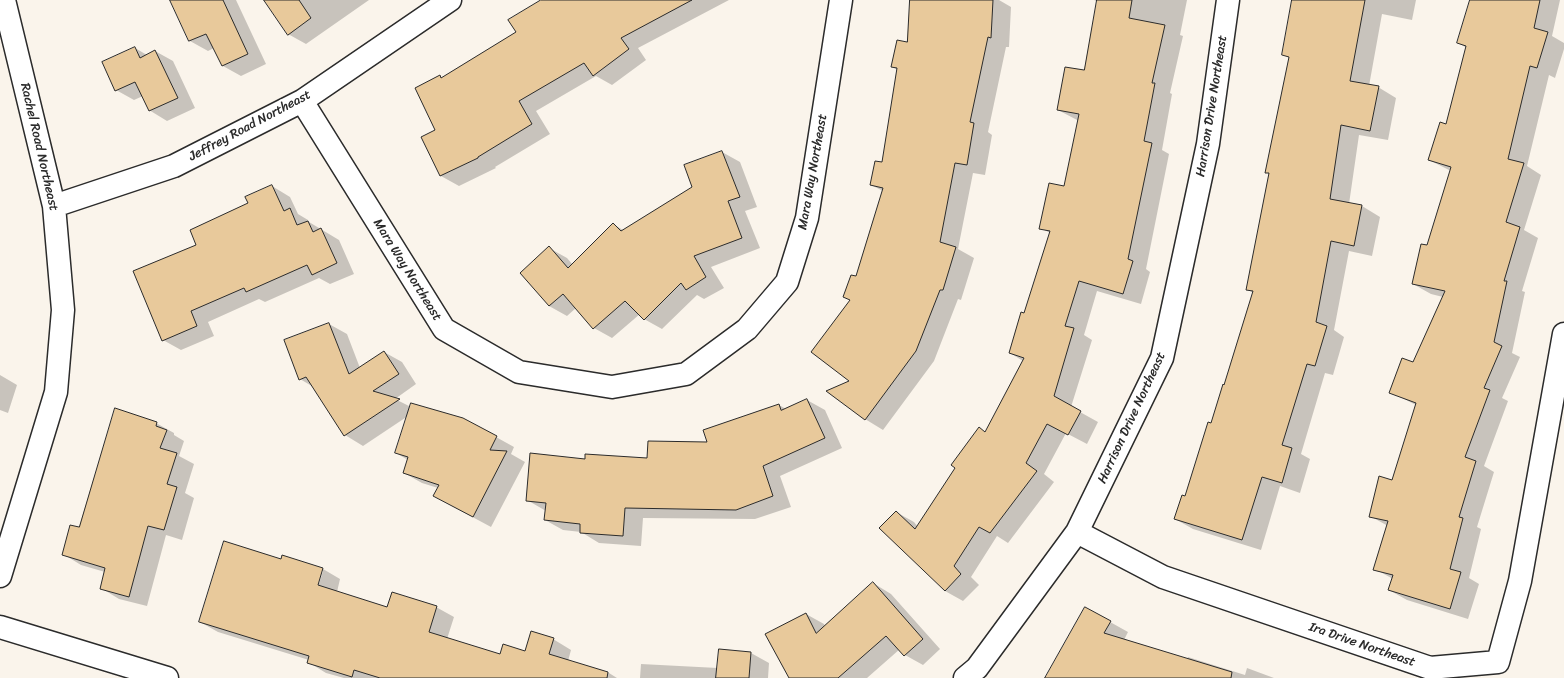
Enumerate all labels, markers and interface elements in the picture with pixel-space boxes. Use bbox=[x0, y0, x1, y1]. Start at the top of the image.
street label: Harrison Drive Northeast bbox=[1193, 34, 1231, 178]
street label: Rachel Road Northeast bbox=[17, 81, 61, 213]
street label: Jeffrey Road Northeast bbox=[186, 87, 314, 165]
street label: Mara Way Northeast bbox=[795, 113, 831, 231]
street label: Mara Way Northeast bbox=[369, 216, 445, 324]
street label: Harrison Drive Northeast bbox=[1095, 350, 1169, 486]
street label: Ira Drive Northeast bbox=[1307, 619, 1417, 671]

